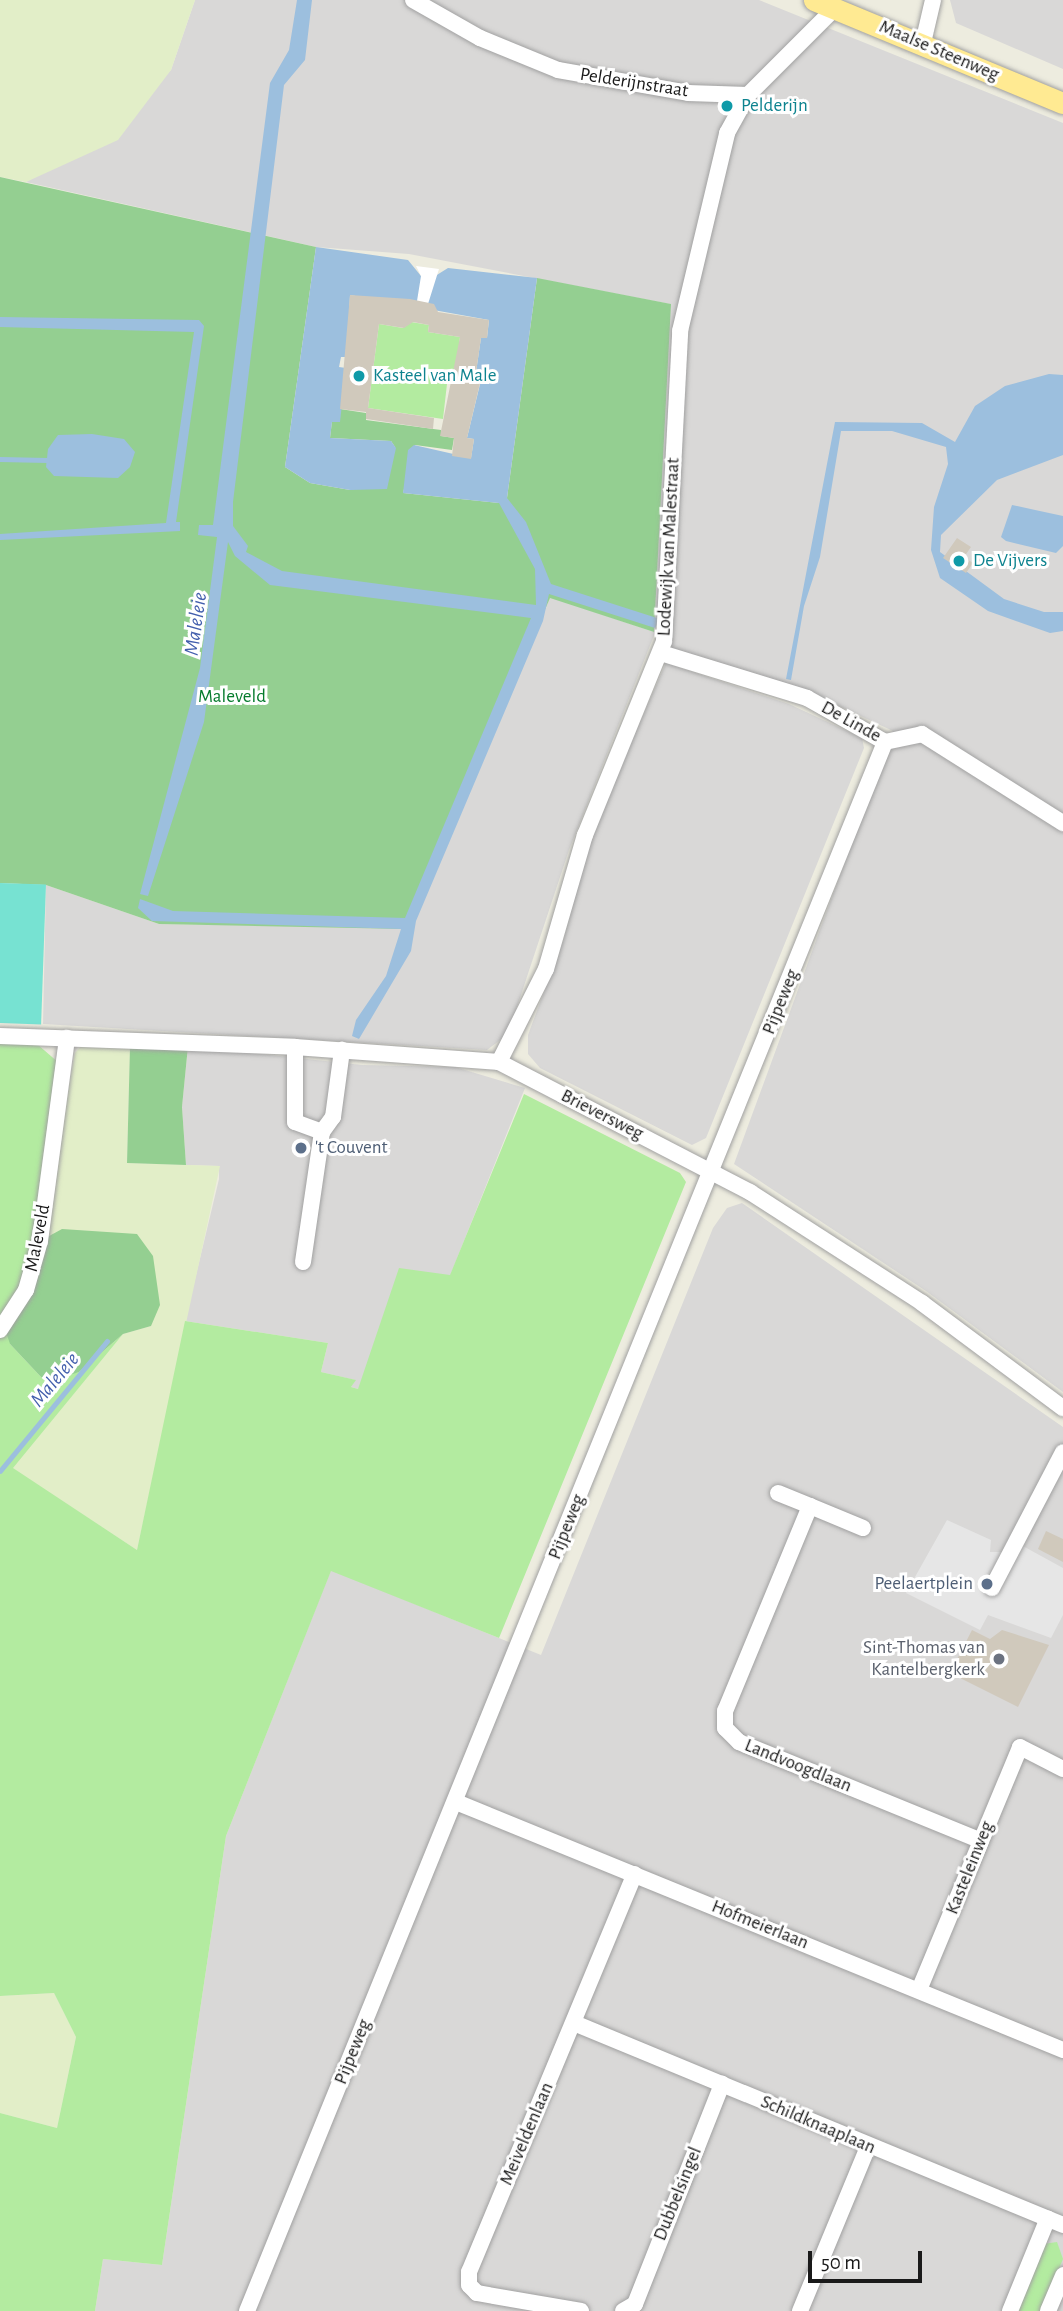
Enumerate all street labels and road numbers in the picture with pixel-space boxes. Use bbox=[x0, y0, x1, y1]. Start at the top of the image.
street label: Maalse Steenweg bbox=[876, 15, 1002, 87]
street label: Pelderijnstraat bbox=[578, 63, 690, 103]
street label: Lodewijk van Malestraat bbox=[653, 457, 685, 637]
street label: De Linde bbox=[817, 696, 885, 748]
street label: Pijpeweg bbox=[758, 966, 804, 1038]
street label: Brieversweg bbox=[557, 1085, 647, 1145]
street label: Maleveld bbox=[20, 1202, 56, 1274]
street label: Pijpeweg bbox=[544, 1491, 590, 1563]
street label: Landvoogdlaan bbox=[741, 1734, 855, 1798]
street label: Kasteleinweg bbox=[941, 1818, 999, 1918]
street label: Hofmeierlaan bbox=[708, 1895, 812, 1955]
street label: Pijpeweg bbox=[330, 2016, 376, 2088]
street label: Meiveldenlaan bbox=[495, 2079, 559, 2189]
street label: Schildknaaplaan bbox=[757, 2091, 879, 2159]
street label: Dubbelsingel bbox=[649, 2144, 707, 2244]

